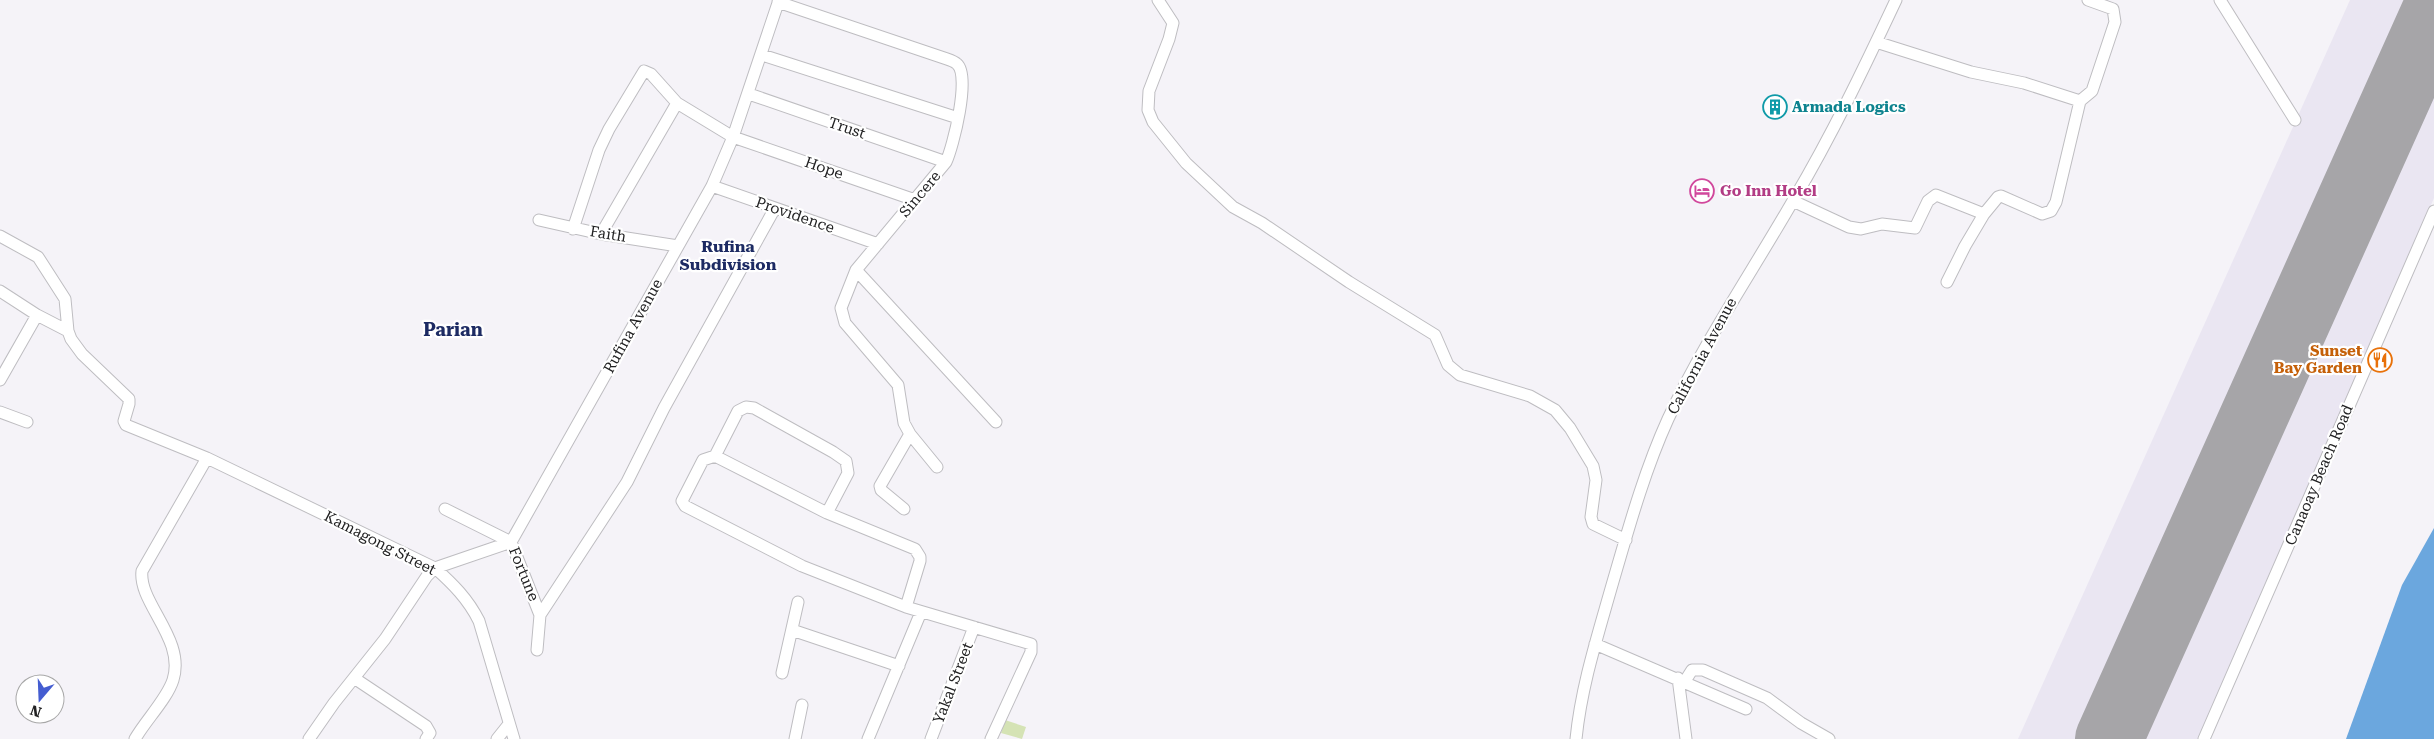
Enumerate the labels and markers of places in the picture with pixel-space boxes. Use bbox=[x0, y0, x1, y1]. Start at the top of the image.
building icon: Armada Logics bbox=[1762, 94, 1788, 120]
place label: Armada Logics bbox=[1792, 98, 1906, 116]
hotel icon: Go Inn Hotel bbox=[1689, 178, 1715, 204]
place label: Go Inn Hotel bbox=[1720, 182, 1817, 200]
place label: Sunset Bay Garden bbox=[2274, 342, 2362, 377]
restaurant icon: Sunset Bay Garden bbox=[2367, 347, 2393, 373]

